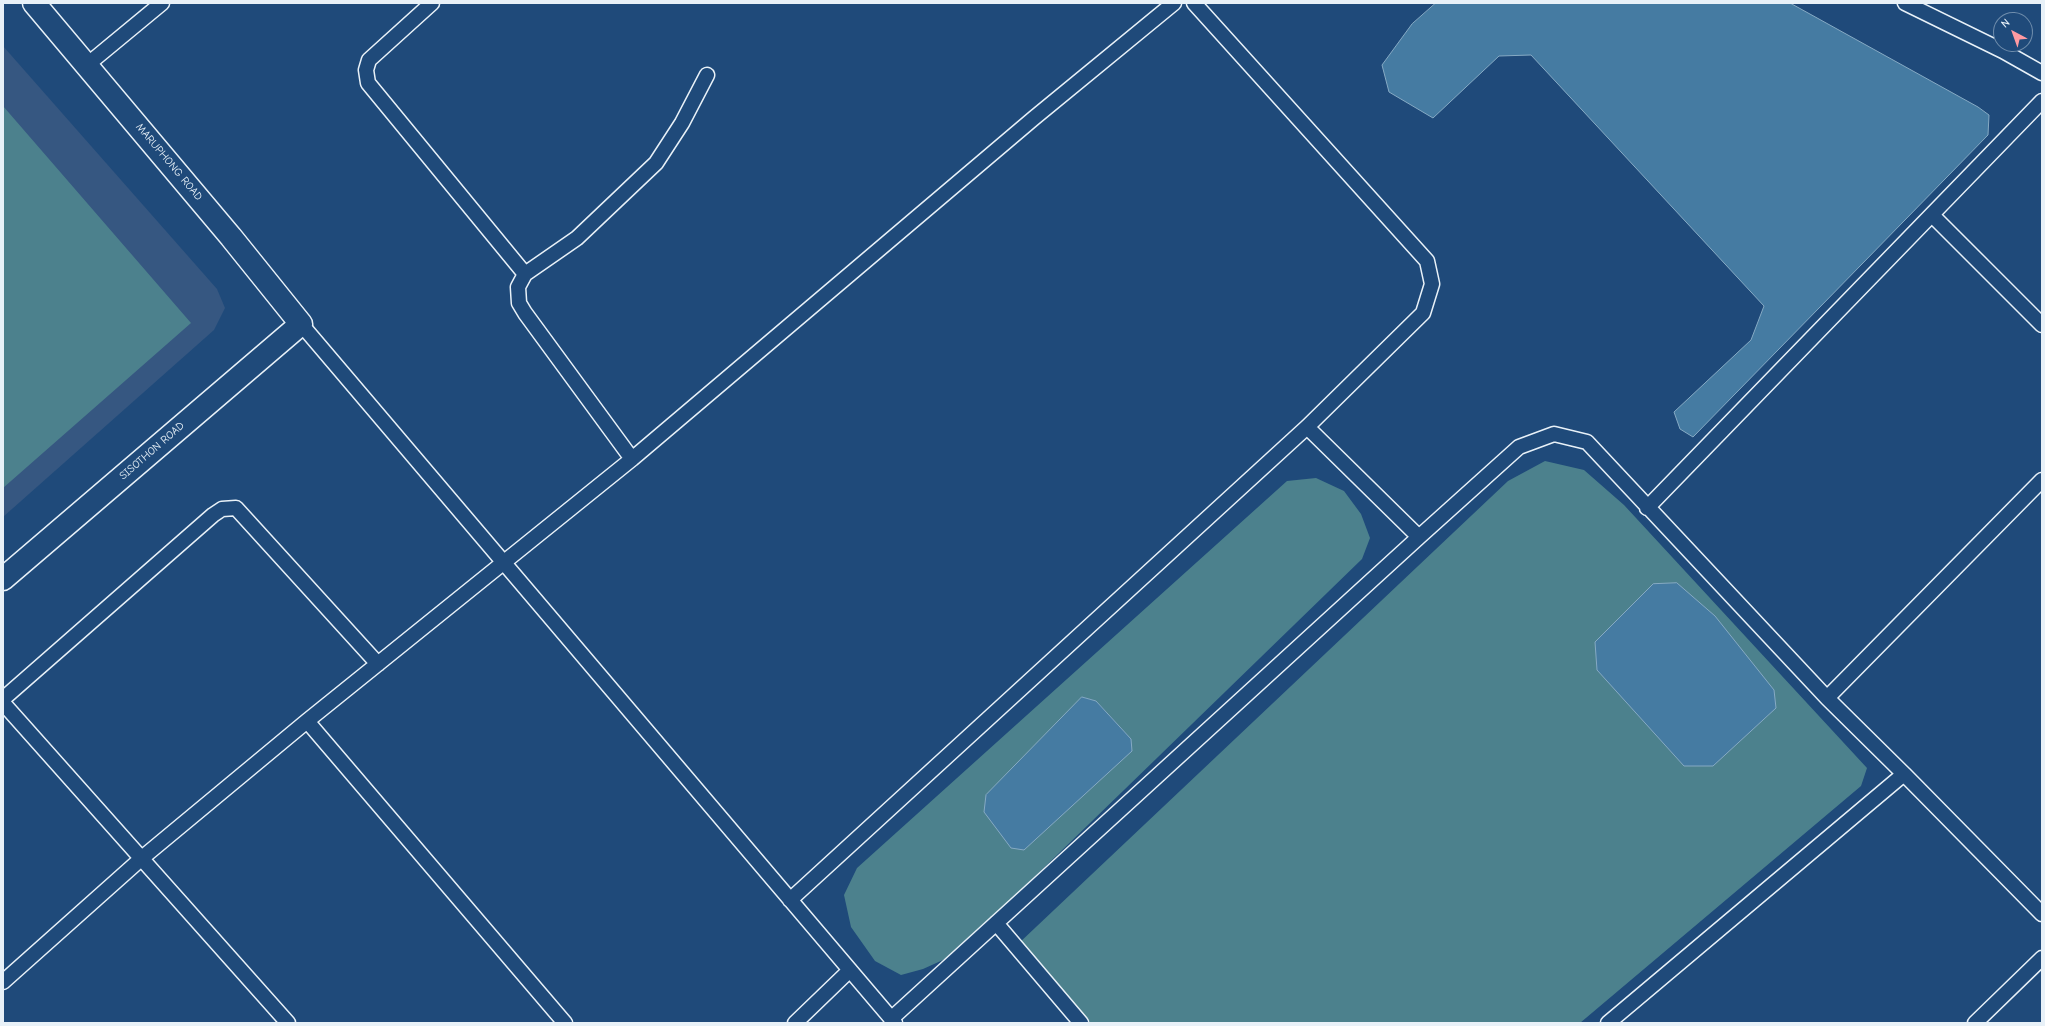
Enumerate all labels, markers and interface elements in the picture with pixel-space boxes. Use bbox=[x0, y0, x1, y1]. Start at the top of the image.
north arrow bbox=[1993, 12, 2033, 52]
text: N bbox=[1998, 16, 2012, 31]
street label: MARUPHONG ROAD bbox=[133, 121, 205, 203]
street label: SISOTHON ROAD bbox=[117, 419, 187, 483]

